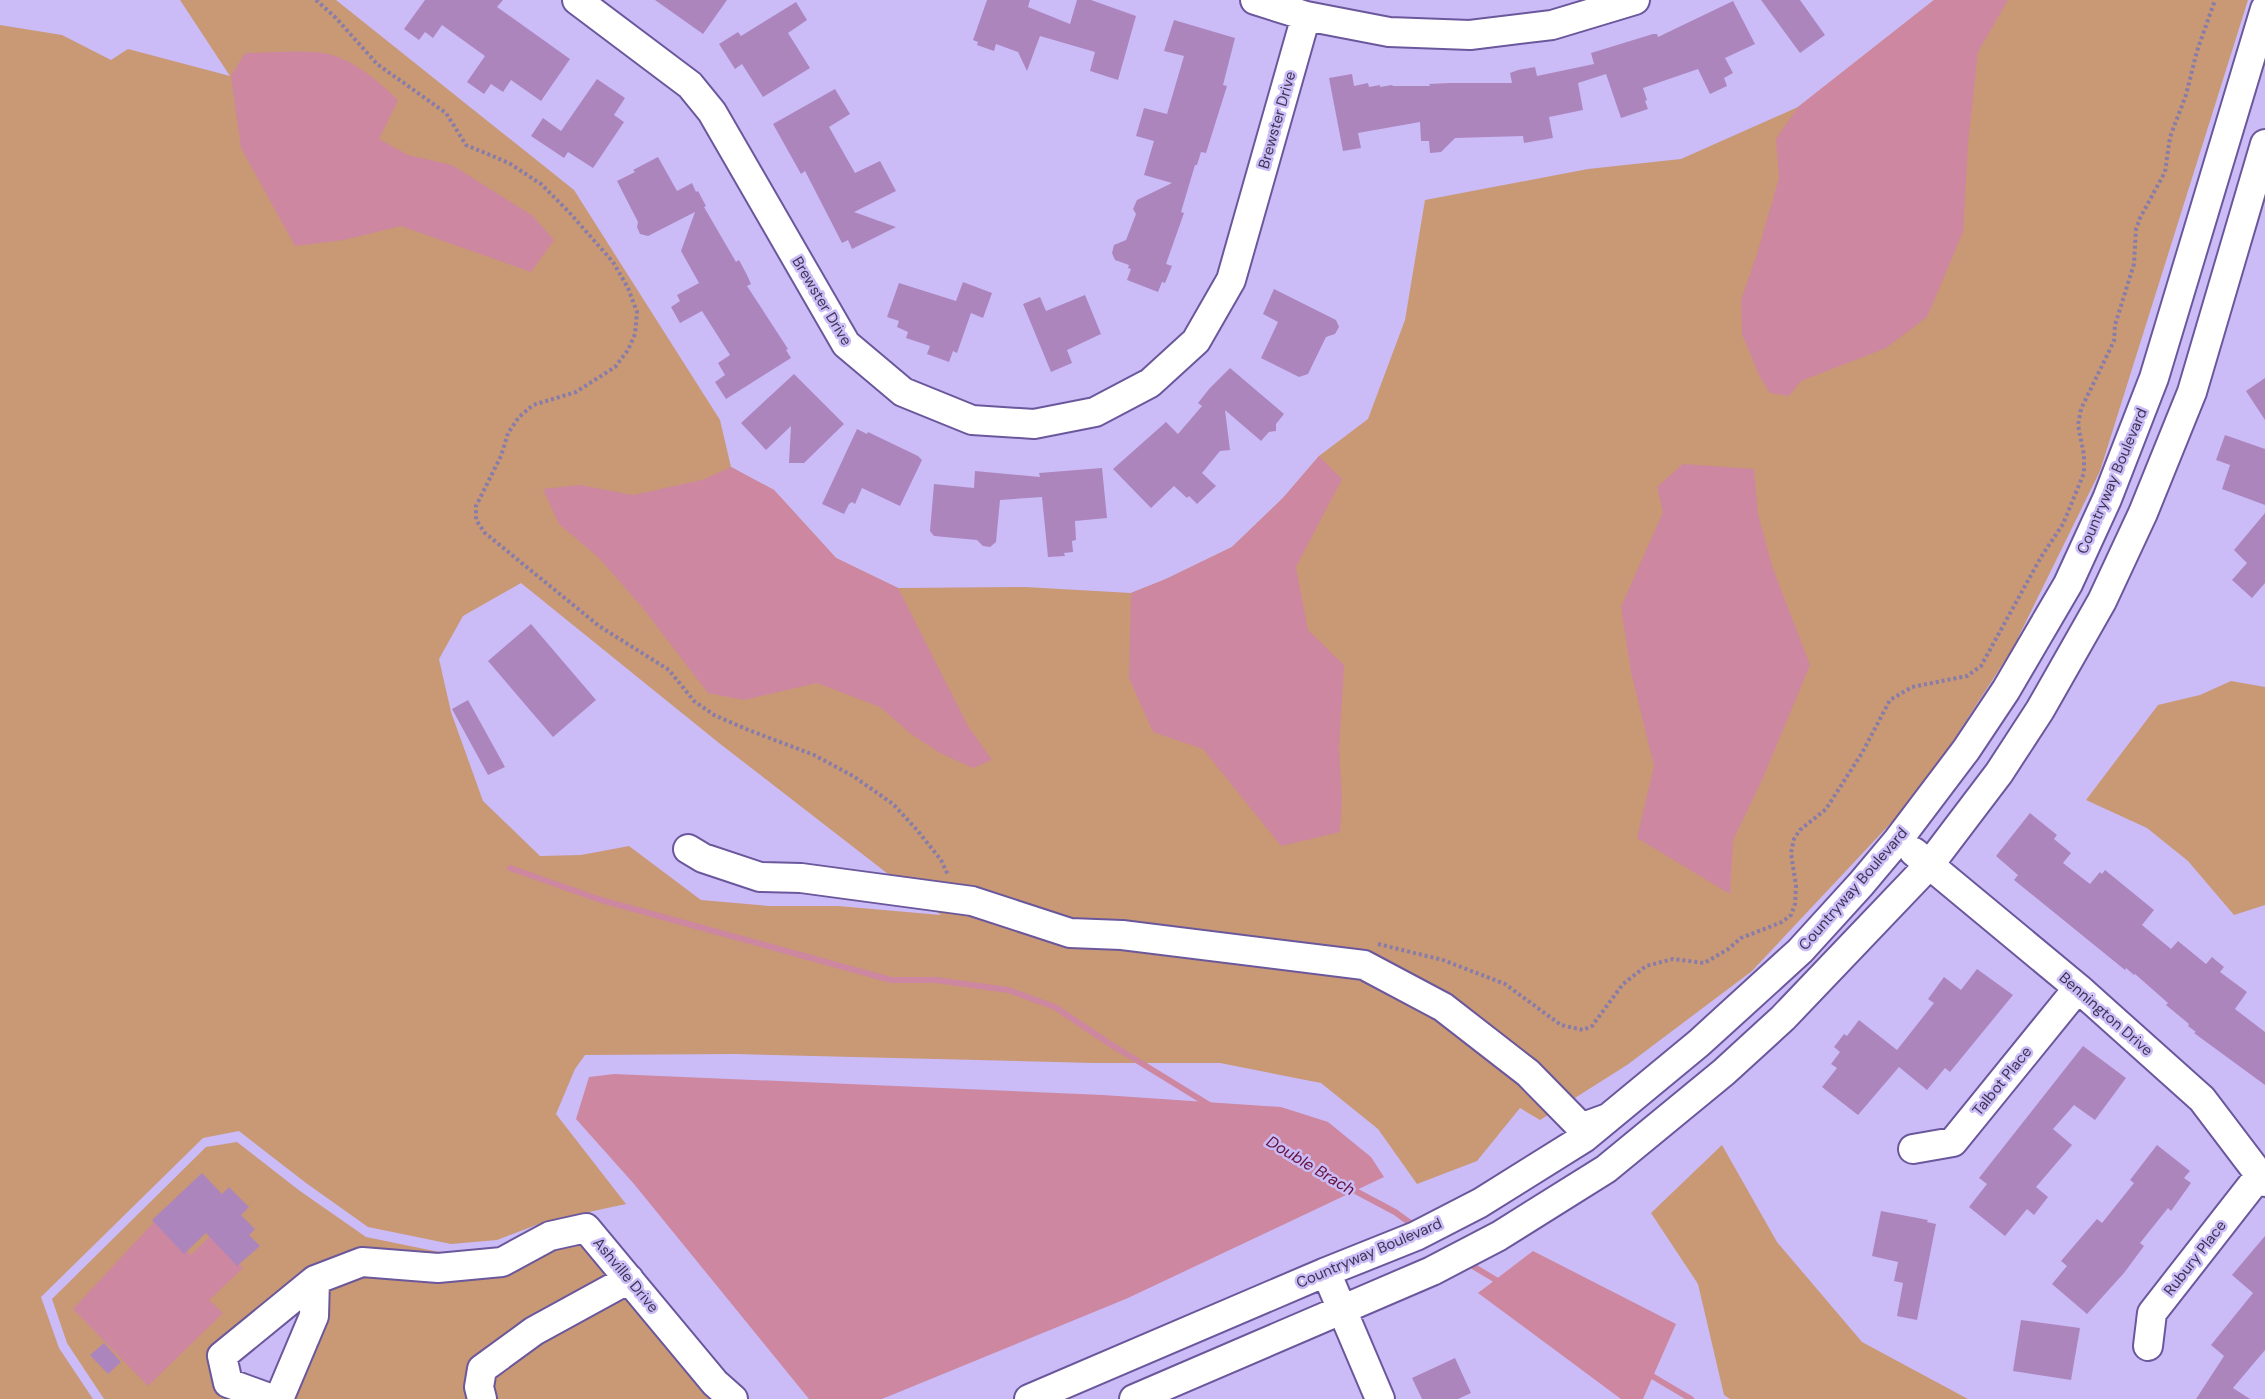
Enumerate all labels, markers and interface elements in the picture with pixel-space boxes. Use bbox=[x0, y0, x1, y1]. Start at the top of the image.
street label: Brewster Drive bbox=[1254, 69, 1300, 171]
street label: Brewster Drive bbox=[788, 253, 856, 349]
street label: Countryway Boulevard bbox=[2072, 405, 2152, 557]
street label: Countryway Boulevard bbox=[1794, 823, 1912, 955]
street label: Bennington Drive bbox=[2055, 968, 2157, 1060]
street label: Talbot Place bbox=[1968, 1042, 2036, 1120]
water label: Double Brach bbox=[1263, 1131, 1359, 1200]
street label: Countryway Boulevard bbox=[1293, 1213, 1445, 1293]
street label: Rubury Place bbox=[2159, 1216, 2231, 1300]
street label: Ashville Drive bbox=[589, 1233, 663, 1317]

